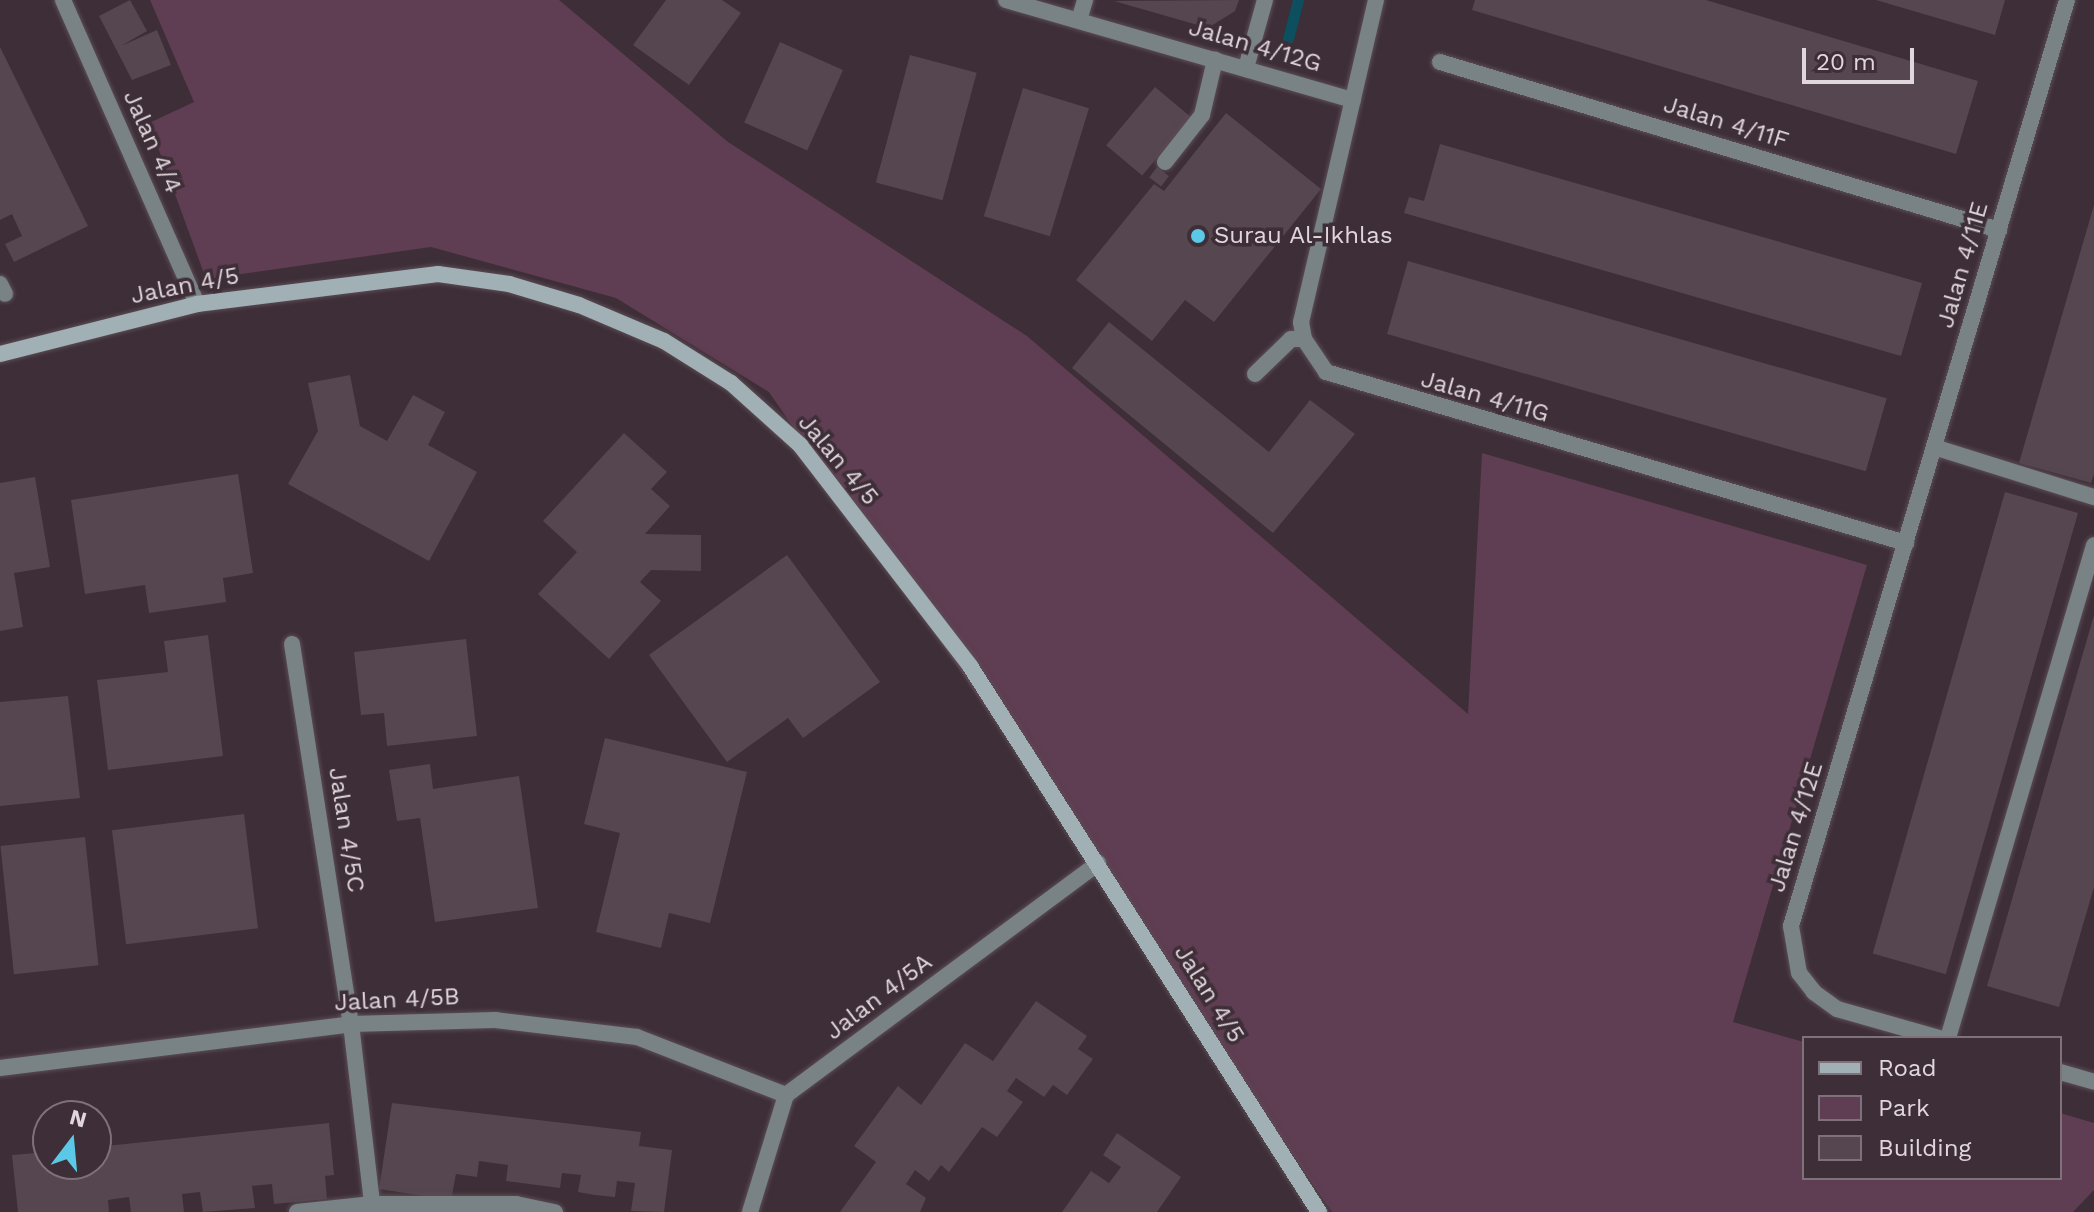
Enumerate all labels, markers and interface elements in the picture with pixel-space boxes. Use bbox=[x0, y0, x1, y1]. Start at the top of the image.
street label: Jalan 4/12G bbox=[1185, 13, 1325, 79]
scale bar bbox=[1806, 32, 1918, 82]
text: 20 m bbox=[1816, 48, 1876, 76]
street label: Jalan 4/4 bbox=[117, 86, 187, 198]
street label: Jalan 4/11F bbox=[1660, 90, 1792, 156]
street label: Jalan 4/11E bbox=[1931, 199, 1995, 331]
place label: Surau Al-Ikhlas bbox=[1214, 222, 1394, 250]
marker: Surau Al-Ikhlas bbox=[1189, 227, 1207, 245]
street label: Jalan 4/5 bbox=[128, 261, 242, 311]
street label: Jalan 4/11G bbox=[1418, 365, 1552, 429]
street label: Jalan 4/5 bbox=[792, 409, 884, 511]
street label: Jalan 4/12E bbox=[1763, 758, 1829, 896]
street label: Jalan 4/5C bbox=[322, 765, 370, 895]
street label: Jalan 4/5 bbox=[1168, 940, 1250, 1048]
street label: Jalan 4/5A bbox=[820, 948, 938, 1046]
street label: Jalan 4/5B bbox=[334, 982, 460, 1018]
legend bbox=[1802, 1036, 2062, 1180]
text: Road bbox=[1878, 1054, 1937, 1082]
text: Park bbox=[1878, 1094, 1930, 1122]
north arrow bbox=[32, 1100, 112, 1180]
text: N bbox=[67, 1104, 89, 1133]
text: Building bbox=[1878, 1134, 1971, 1162]

